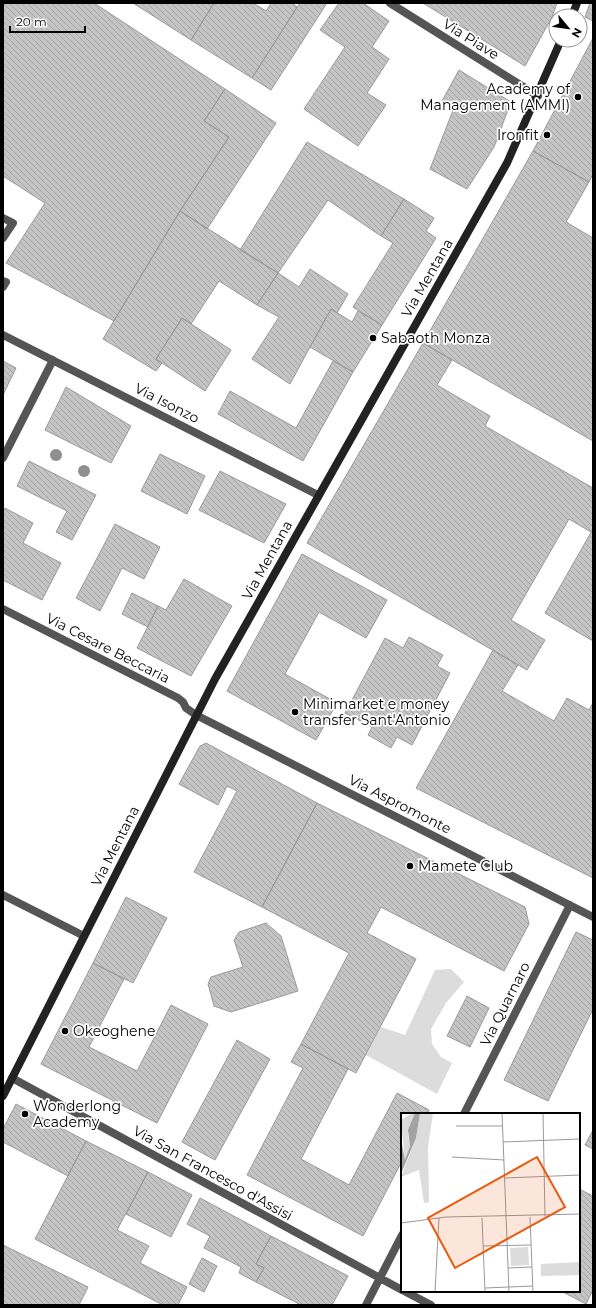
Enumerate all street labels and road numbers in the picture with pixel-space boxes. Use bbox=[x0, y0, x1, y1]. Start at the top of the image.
street label: Via Piave bbox=[440, 15, 502, 63]
street label: Via Mentana bbox=[397, 235, 457, 321]
street label: Via Isonzo bbox=[132, 379, 203, 427]
street label: Via Mentana bbox=[238, 517, 296, 603]
street label: Via Cesare Beccaria bbox=[43, 609, 173, 687]
street label: Via Aspromonte bbox=[346, 770, 454, 838]
street label: Via Mentana bbox=[87, 803, 143, 889]
street label: Via Quarnaro bbox=[476, 959, 534, 1049]
street label: Via San Francesco d'Assisi bbox=[130, 1122, 296, 1224]

